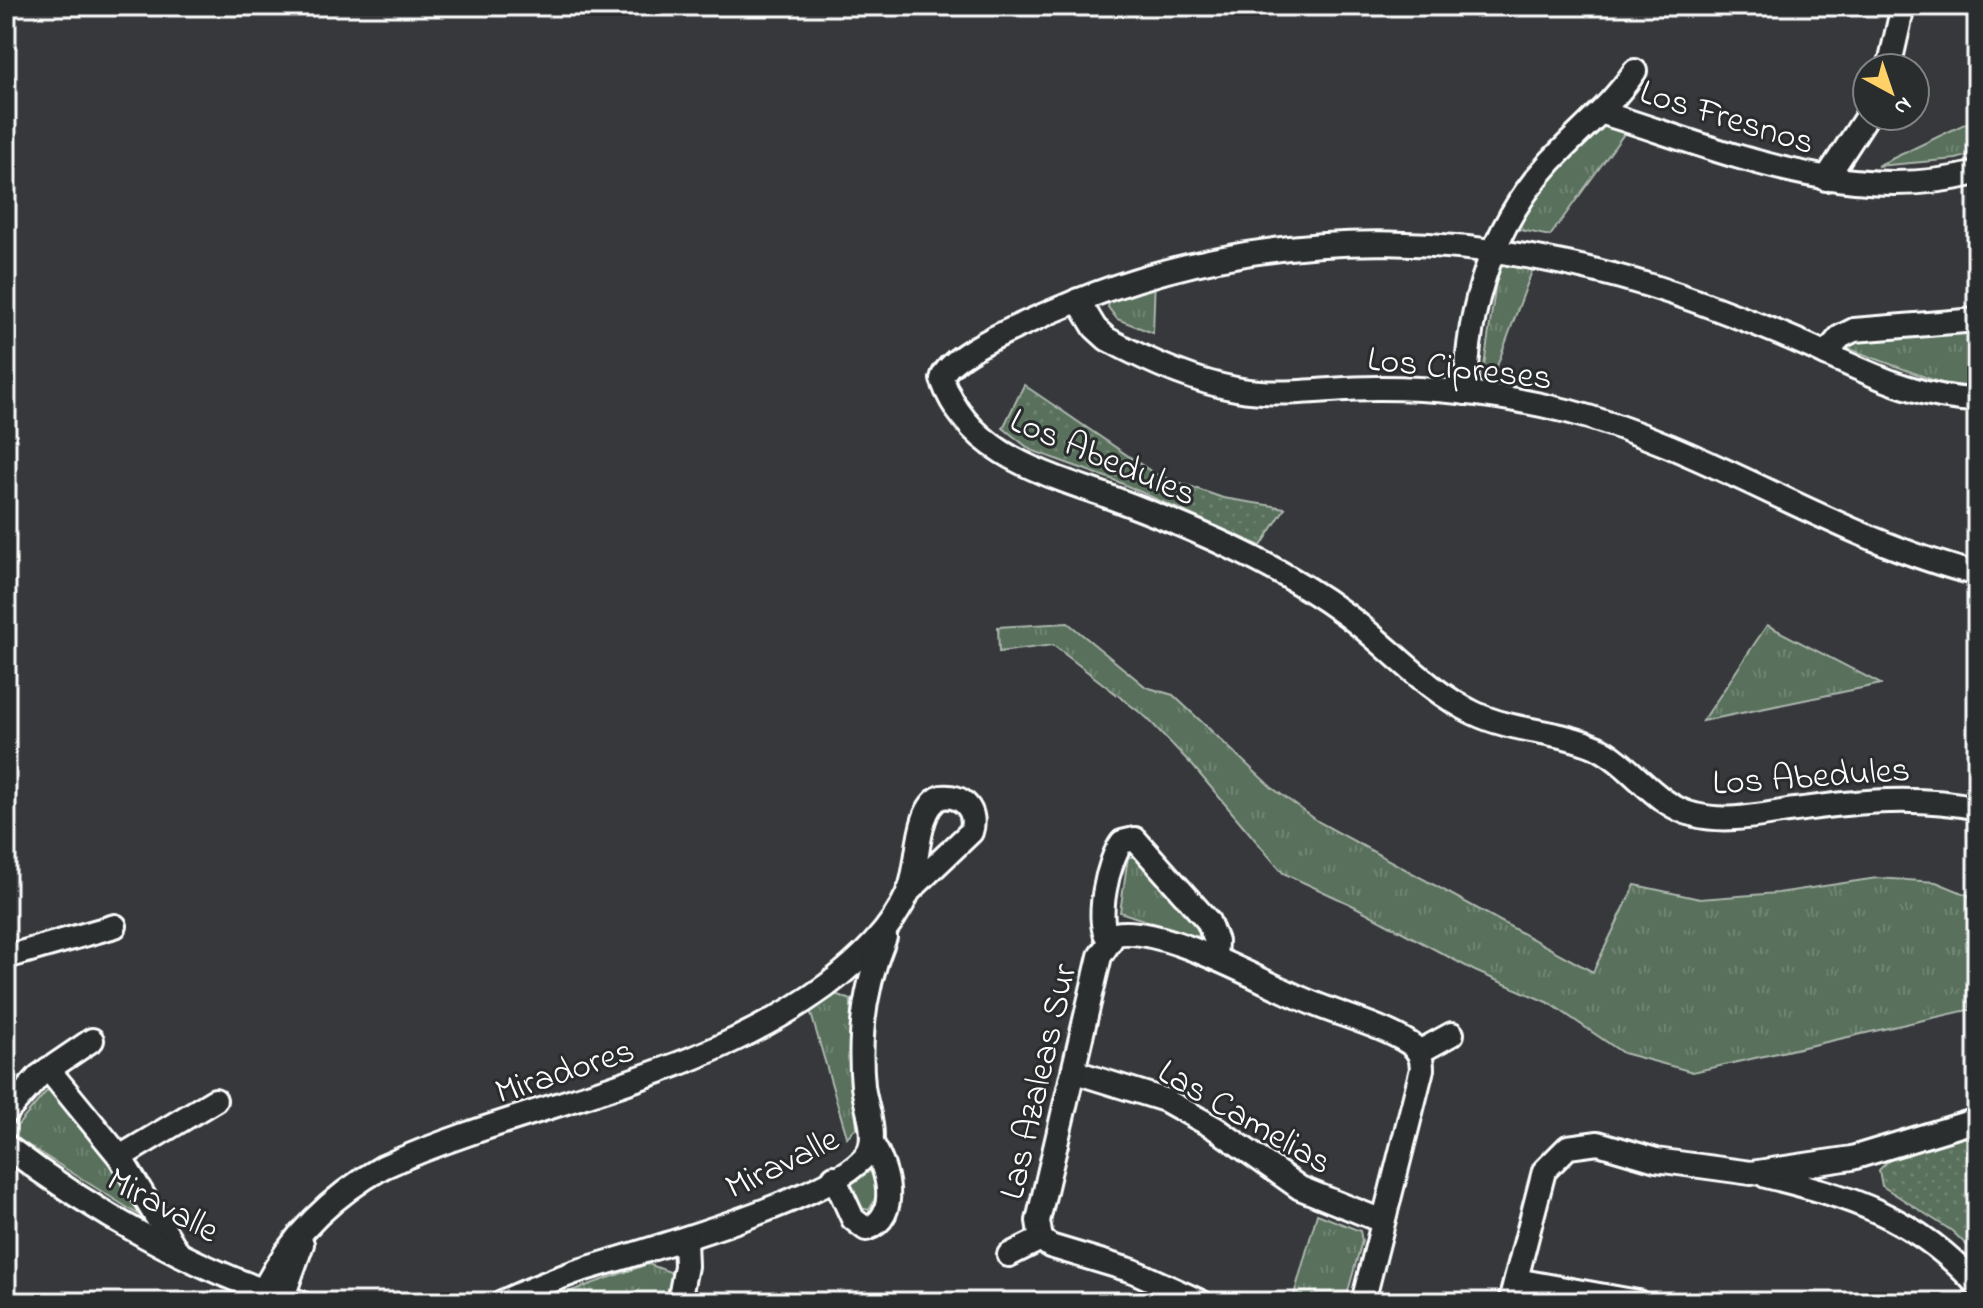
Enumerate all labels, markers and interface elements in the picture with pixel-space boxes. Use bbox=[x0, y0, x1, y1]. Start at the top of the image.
north arrow bbox=[1851, 52, 1931, 132]
street label: Los Fresnos bbox=[1633, 68, 1821, 171]
text: N bbox=[1886, 88, 1918, 122]
street label: Los Cipreses bbox=[1365, 334, 1554, 407]
street label: Los Abedules bbox=[1001, 396, 1204, 522]
street label: Los Abedules bbox=[1711, 745, 1912, 812]
street label: Las Azaleas Sur bbox=[988, 958, 1093, 1205]
street label: Miradores bbox=[489, 1026, 642, 1121]
street label: Las Camelias bbox=[1147, 1048, 1341, 1190]
street label: Miravalle bbox=[717, 1114, 850, 1215]
street label: Miravalle bbox=[96, 1155, 228, 1259]

